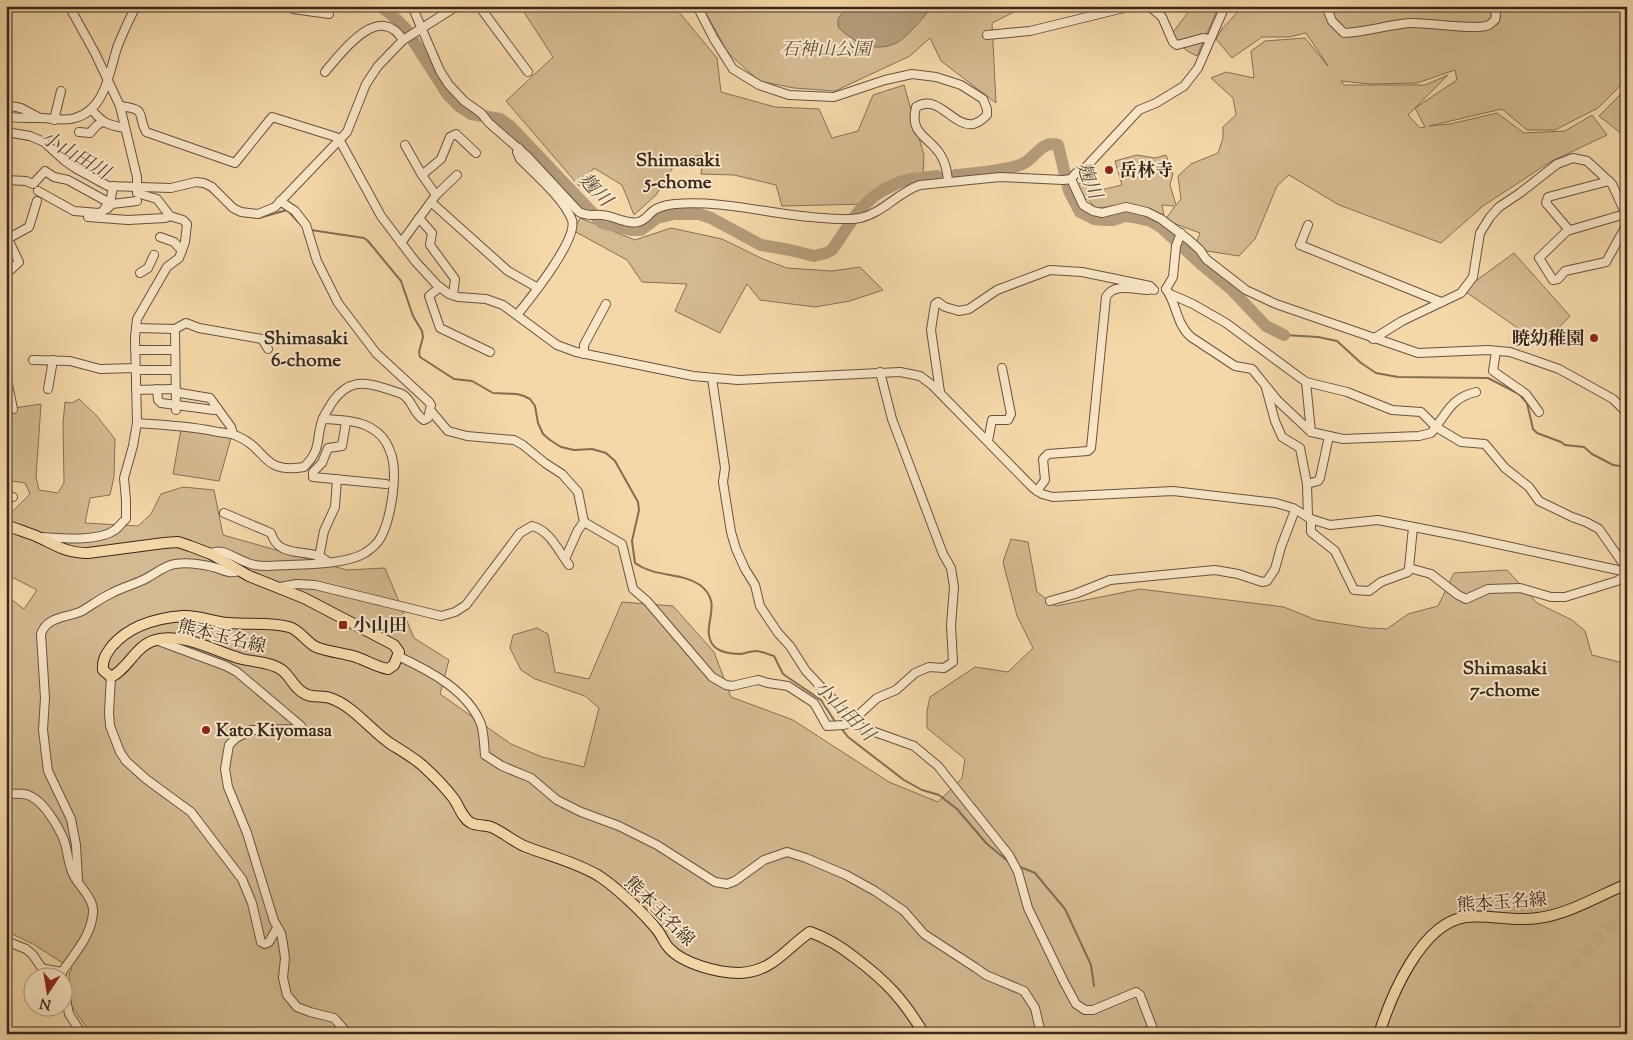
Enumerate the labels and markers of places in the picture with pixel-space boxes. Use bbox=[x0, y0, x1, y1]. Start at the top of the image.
place label: 岳林寺 bbox=[1119, 159, 1173, 185]
marker: 岳林寺 bbox=[1103, 164, 1115, 176]
place label: 暁幼稚園 bbox=[1512, 327, 1584, 353]
marker: 暁幼稚園 bbox=[1588, 332, 1600, 344]
place label: 小山田 bbox=[353, 614, 407, 640]
marker: 小山田 bbox=[337, 619, 349, 631]
place label: Kato Kiyomasa bbox=[216, 719, 333, 745]
marker: Kato Kiyomasa bbox=[200, 724, 212, 736]

